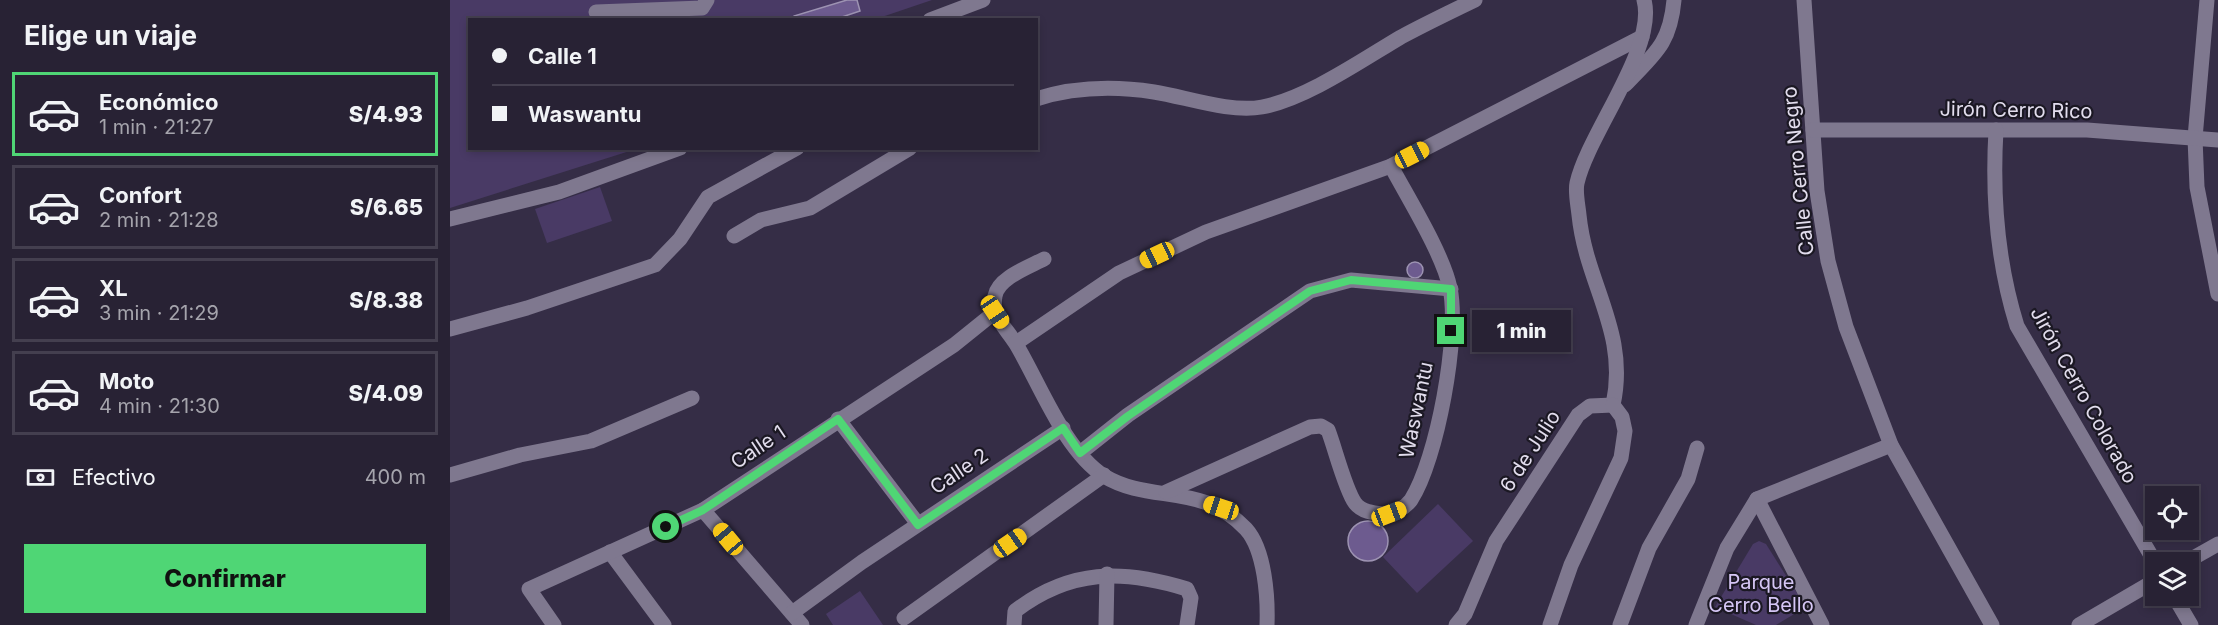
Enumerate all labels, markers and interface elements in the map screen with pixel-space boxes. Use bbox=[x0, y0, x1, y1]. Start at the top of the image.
text: Elige un viaje bbox=[24, 19, 197, 52]
text: Calle 1 bbox=[528, 43, 597, 69]
street label: Calle Cerro Negro bbox=[1777, 85, 1819, 257]
icon: car bbox=[27, 87, 81, 141]
text: Económico bbox=[99, 89, 218, 115]
street label: Jirón Cerro Rico bbox=[1939, 97, 2093, 123]
text: S/4.93 bbox=[349, 101, 423, 127]
text: Waswantu bbox=[528, 101, 642, 127]
text: 1 min · 21:27 bbox=[99, 115, 214, 139]
car bbox=[1392, 139, 1432, 171]
icon: car bbox=[27, 180, 81, 234]
text: Confort bbox=[99, 182, 182, 208]
text: S/6.65 bbox=[350, 194, 423, 220]
text: 2 min · 21:28 bbox=[99, 208, 219, 232]
car bbox=[1137, 239, 1177, 271]
icon: car bbox=[27, 273, 81, 327]
text: XL bbox=[99, 275, 128, 301]
text: S/8.38 bbox=[349, 287, 423, 313]
car bbox=[977, 292, 1013, 332]
text: 3 min · 21:29 bbox=[99, 301, 219, 325]
street label: Jirón Cerro Colorado bbox=[2025, 302, 2143, 488]
callout: 1 min bbox=[1472, 310, 1571, 352]
route end bbox=[1437, 317, 1464, 344]
text: 1 min bbox=[1496, 319, 1547, 343]
street label: Waswantu bbox=[1394, 359, 1438, 461]
icon: car bbox=[27, 366, 81, 420]
text: Moto bbox=[99, 368, 154, 394]
text: S/4.09 bbox=[348, 380, 423, 406]
text: 4 min · 21:30 bbox=[99, 394, 220, 418]
street label: 6 de Julio bbox=[1495, 406, 1565, 496]
street label: Calle 1 bbox=[726, 420, 790, 474]
street label: Calle 2 bbox=[925, 443, 993, 499]
icon: cash bbox=[24, 461, 57, 494]
text: Efectivo bbox=[72, 464, 156, 490]
text: 400 m bbox=[365, 465, 426, 489]
map controls bbox=[2145, 486, 2199, 606]
button: locate bbox=[2145, 486, 2199, 540]
car bbox=[1201, 494, 1241, 522]
car bbox=[1369, 499, 1409, 529]
route start bbox=[652, 513, 679, 540]
car bbox=[710, 519, 746, 559]
car bbox=[990, 525, 1030, 561]
button: Confirmar bbox=[24, 544, 426, 613]
button: layers bbox=[2145, 552, 2199, 606]
park label: Parque Cerro Bello bbox=[1708, 570, 1814, 617]

